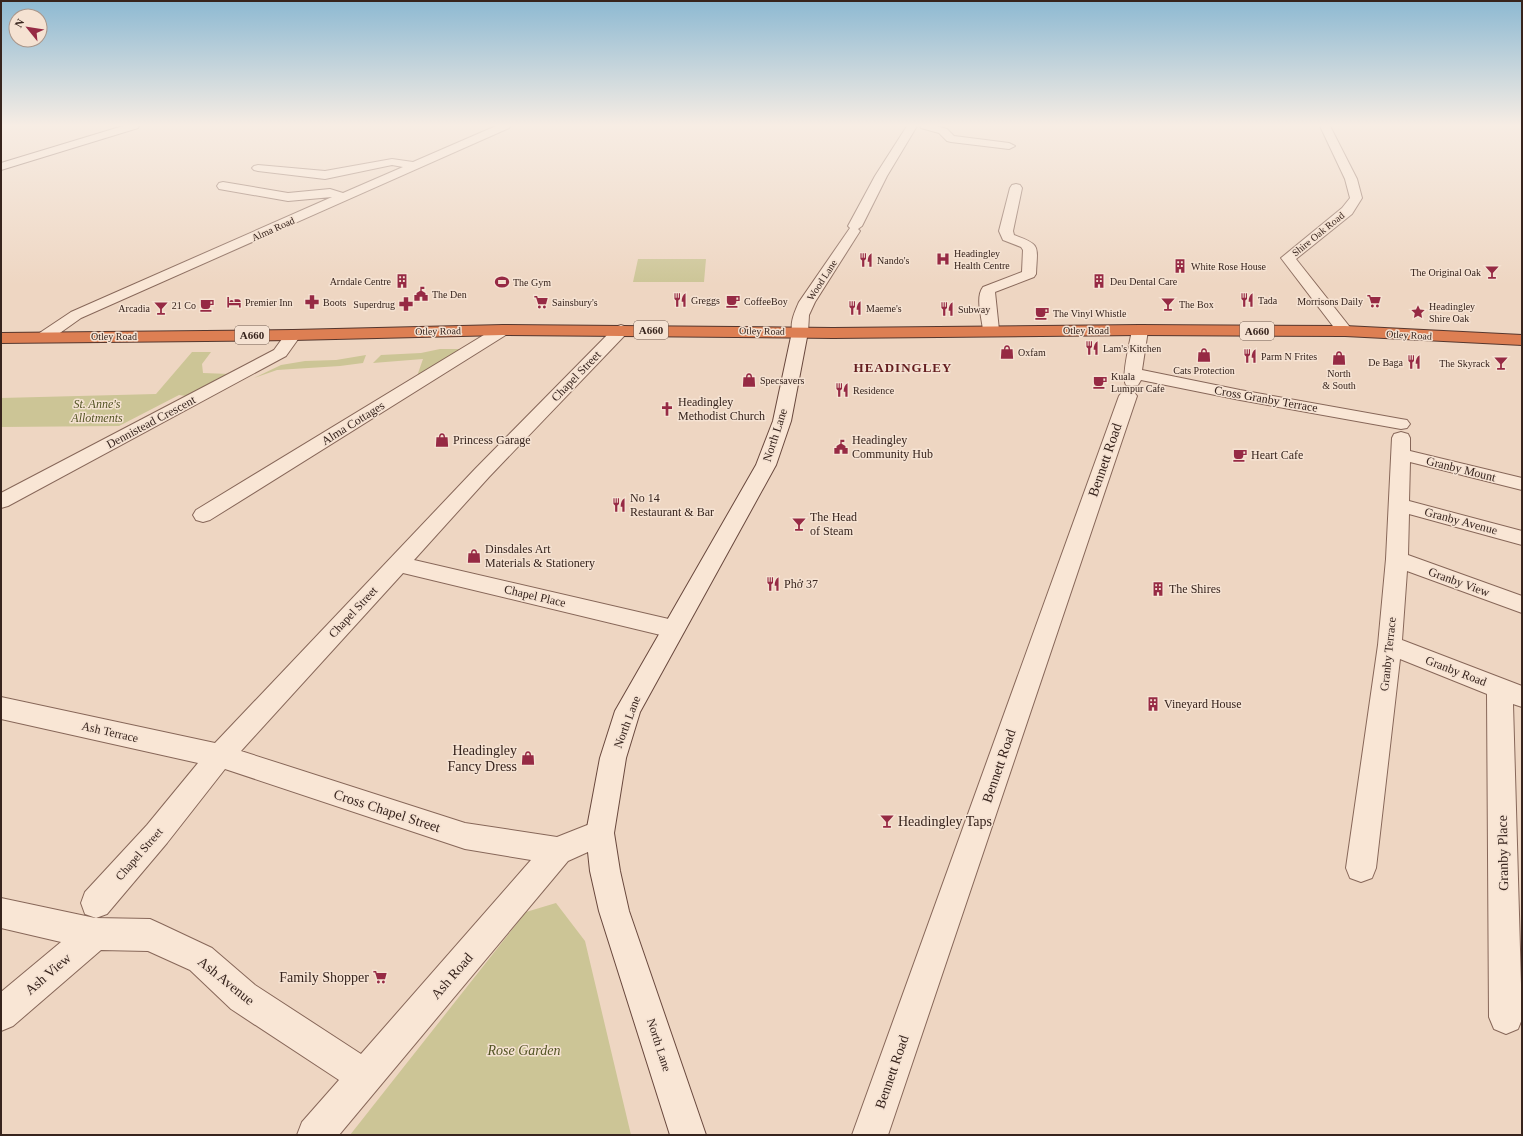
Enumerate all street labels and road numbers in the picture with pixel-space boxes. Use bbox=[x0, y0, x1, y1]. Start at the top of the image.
street label: Shire Oak Road bbox=[1290, 210, 1346, 258]
street label: Alma Road bbox=[250, 215, 296, 243]
street label: Wood Lane bbox=[805, 257, 839, 302]
road number: A660 bbox=[634, 321, 668, 339]
road number: A660 bbox=[1240, 322, 1274, 340]
street label: Otley Road bbox=[415, 325, 461, 337]
street label: Otley Road bbox=[739, 325, 785, 337]
street label: Otley Road bbox=[1063, 325, 1109, 336]
road number: A660 bbox=[235, 326, 269, 344]
street label: Otley Road bbox=[1386, 328, 1432, 342]
street label: Otley Road bbox=[91, 331, 137, 342]
street label: Chapel Street bbox=[548, 347, 604, 404]
street label: Cross Granby Terrace bbox=[1213, 383, 1319, 415]
street label: Dennistead Crescent bbox=[104, 392, 199, 451]
street label: Alma Cottages bbox=[319, 398, 387, 448]
street label: North Lane bbox=[760, 407, 790, 463]
street label: Bennett Road bbox=[1085, 421, 1125, 499]
street label: Granby Mount bbox=[1425, 454, 1498, 485]
street label: Granby Avenue bbox=[1423, 505, 1499, 537]
street label: Granby View bbox=[1427, 564, 1492, 600]
street label: Chapel Place bbox=[503, 582, 567, 610]
street label: Chapel Street bbox=[326, 583, 381, 641]
street label: Granby Terrace bbox=[1377, 616, 1399, 692]
street label: Granby Road bbox=[1423, 653, 1489, 689]
street label: North Lane bbox=[611, 694, 643, 750]
street label: Ash Terrace bbox=[80, 719, 140, 745]
street label: Bennett Road bbox=[979, 727, 1019, 805]
street label: Cross Chapel Street bbox=[332, 787, 442, 835]
street label: Granby Place bbox=[1495, 815, 1511, 891]
street label: Chapel Street bbox=[112, 824, 166, 883]
street label: Ash View bbox=[22, 950, 74, 998]
street label: Ash Road bbox=[428, 950, 476, 1002]
street label: Ash Avenue bbox=[195, 954, 257, 1008]
street label: North Lane bbox=[644, 1017, 674, 1073]
street label: Bennett Road bbox=[872, 1033, 912, 1111]

